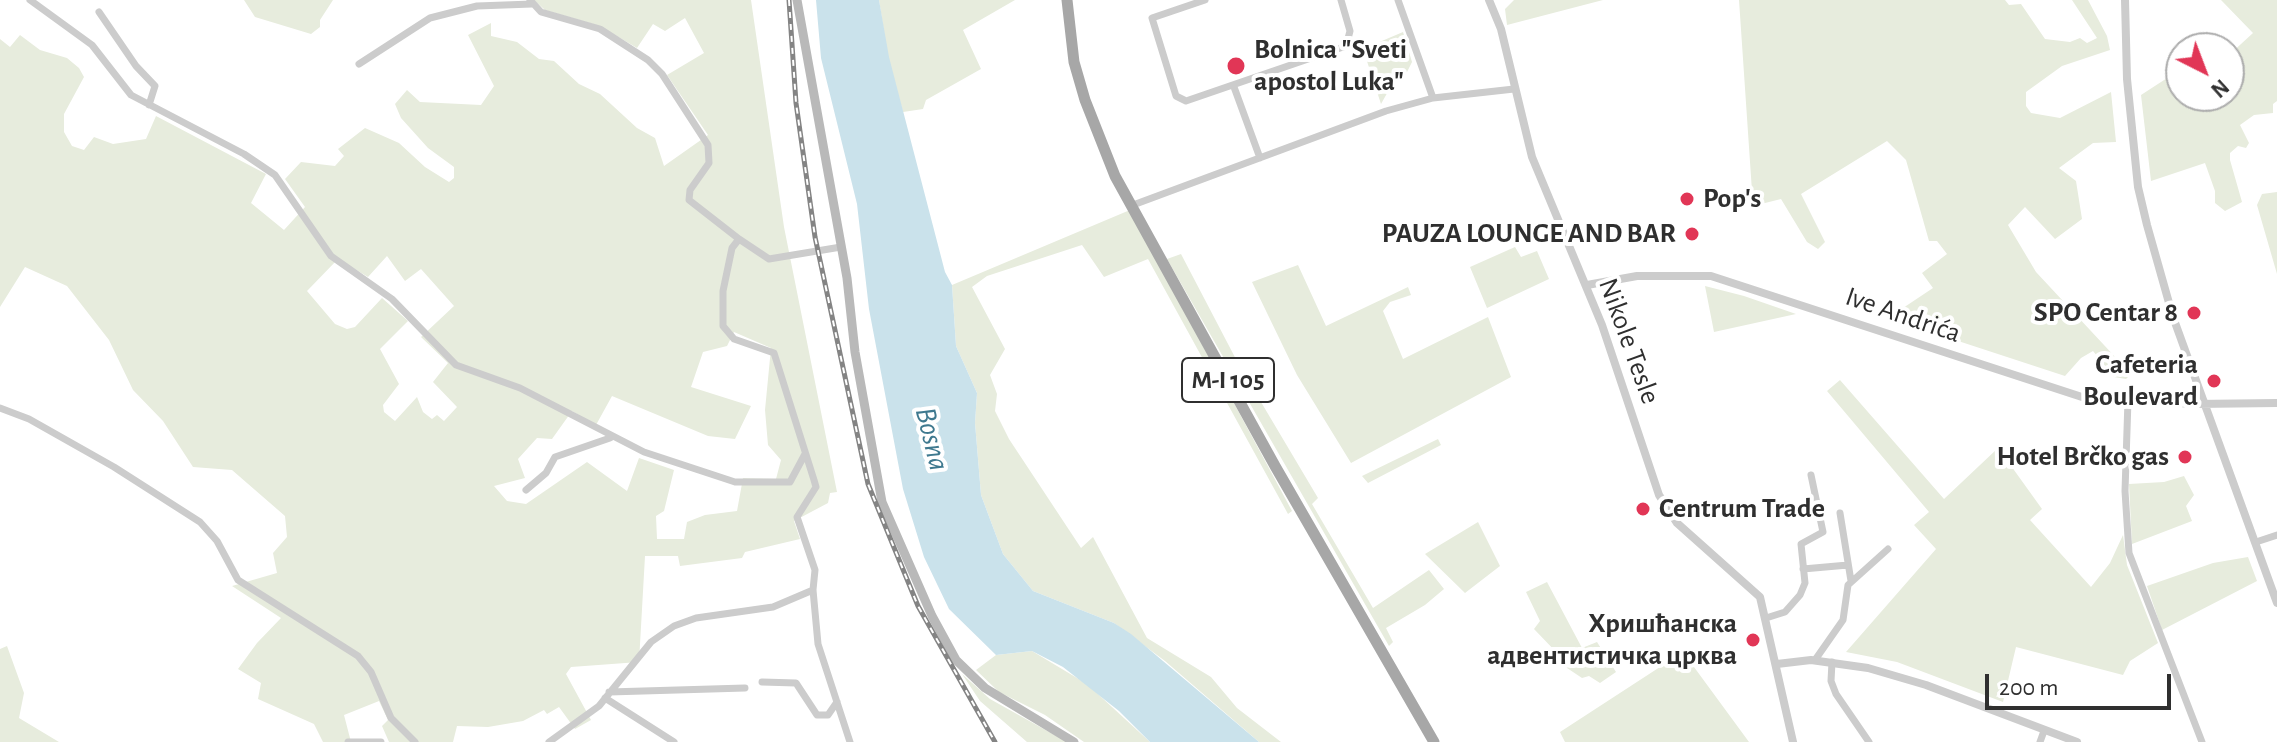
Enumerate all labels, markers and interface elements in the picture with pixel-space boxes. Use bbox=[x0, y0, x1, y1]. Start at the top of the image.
north arrow bbox=[2165, 32, 2245, 112]
place label: Bolnica "Sveti apostol Luka" bbox=[1254, 33, 1407, 99]
marker: Bolnica "Sveti apostol Luka" bbox=[1225, 55, 1247, 77]
text: N bbox=[2207, 75, 2233, 102]
place label: Pop's bbox=[1703, 182, 1761, 216]
marker: Pop's bbox=[1678, 190, 1696, 208]
place label: PAUZA LOUNGE AND BAR bbox=[1382, 217, 1676, 251]
marker: PAUZA LOUNGE AND BAR bbox=[1683, 225, 1701, 243]
street label: Nikole Tesle bbox=[1591, 274, 1667, 408]
street label: Ive Andrića bbox=[1841, 280, 1965, 350]
place label: SPO Centar 8 bbox=[2034, 296, 2178, 330]
marker: SPO Centar 8 bbox=[2185, 304, 2203, 322]
place label: Cafeteria Boulevard bbox=[2083, 348, 2198, 414]
road number: M-I 105 bbox=[1182, 358, 1274, 402]
marker: Cafeteria Boulevard bbox=[2205, 372, 2223, 390]
water label: Bosna bbox=[907, 404, 957, 474]
place label: Hotel Brčko gas bbox=[1996, 440, 2169, 474]
marker: Hotel Brčko gas bbox=[2176, 448, 2194, 466]
place label: Centrum Trade bbox=[1659, 492, 1825, 526]
marker: Centrum Trade bbox=[1634, 500, 1652, 518]
place label: Хришћанска адвентистичка црква bbox=[1487, 607, 1737, 673]
marker: Хришћанска адвентистичка црква bbox=[1744, 631, 1762, 649]
scale bar bbox=[1989, 658, 2175, 708]
text: 200 m bbox=[1999, 676, 2058, 700]

